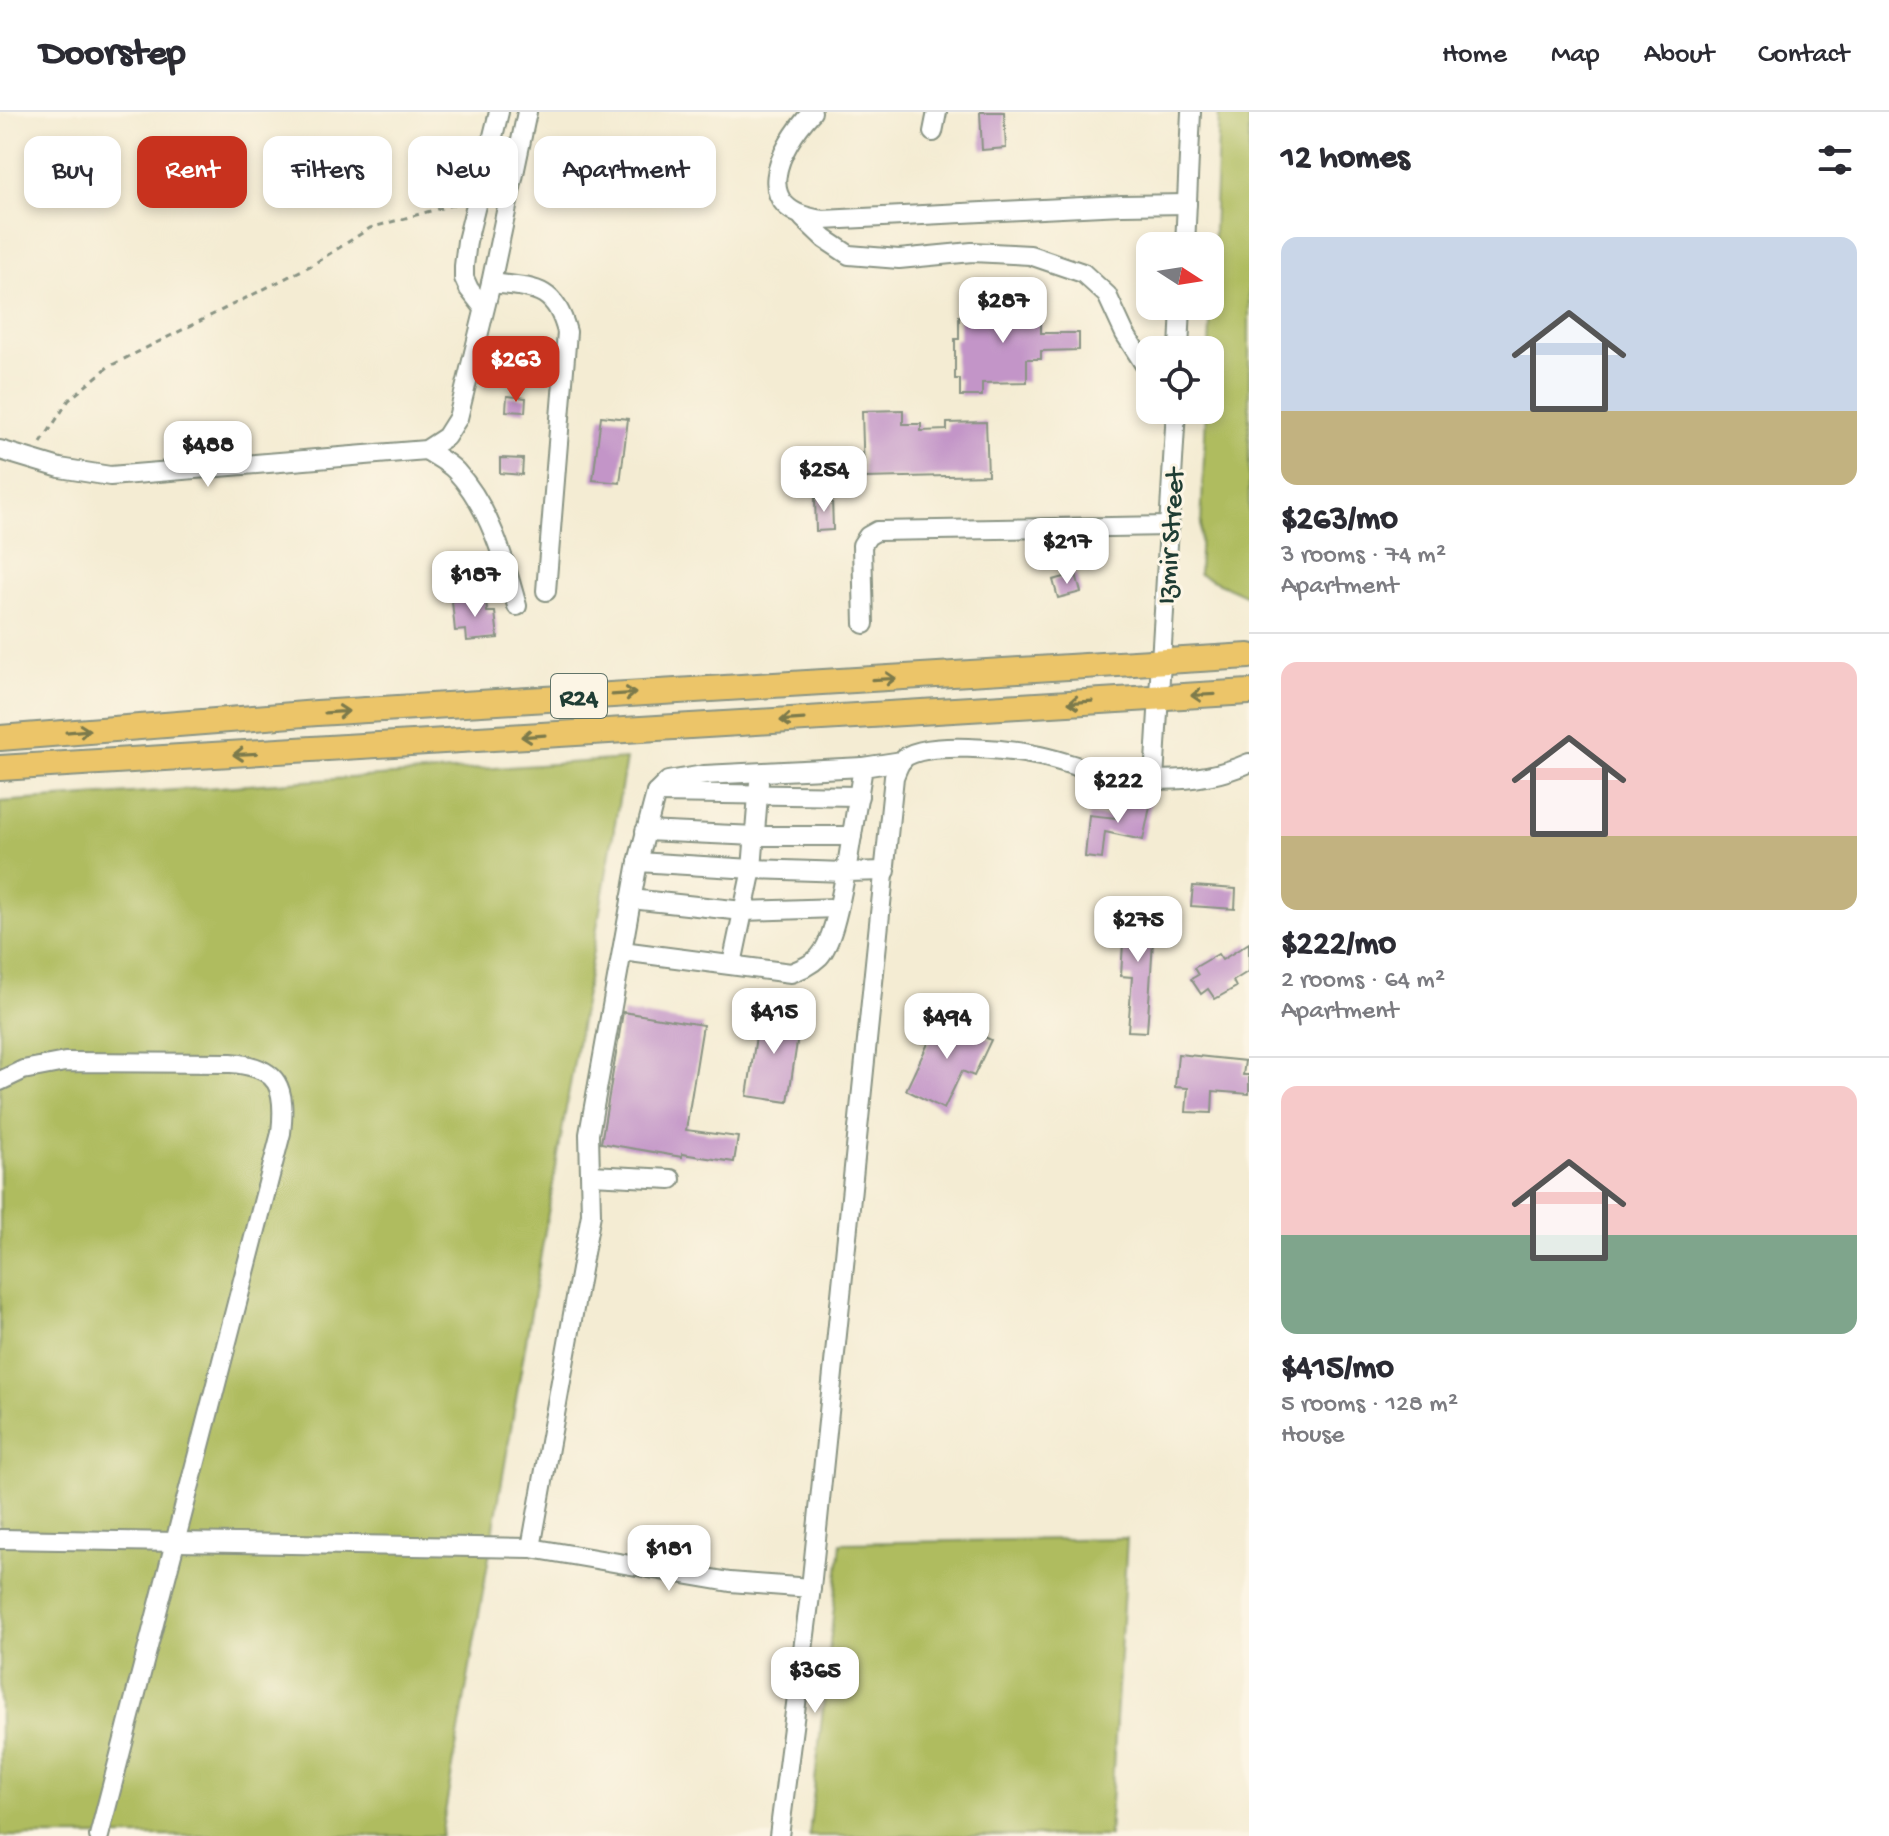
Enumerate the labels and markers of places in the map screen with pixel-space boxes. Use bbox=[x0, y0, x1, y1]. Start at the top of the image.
pin: $287 bbox=[956, 277, 1050, 345]
pin: $263 bbox=[469, 336, 563, 404]
pin: $488 bbox=[161, 421, 255, 489]
pin: $254 bbox=[777, 446, 871, 514]
pin: $217 bbox=[1020, 518, 1114, 586]
pin: $187 bbox=[428, 551, 522, 619]
pin: $222 bbox=[1071, 757, 1165, 825]
pin: $275 bbox=[1091, 896, 1185, 964]
pin: $415 bbox=[727, 988, 821, 1056]
pin: $494 bbox=[900, 993, 994, 1061]
pin: $181 bbox=[622, 1525, 716, 1593]
pin: $365 bbox=[768, 1647, 862, 1715]

